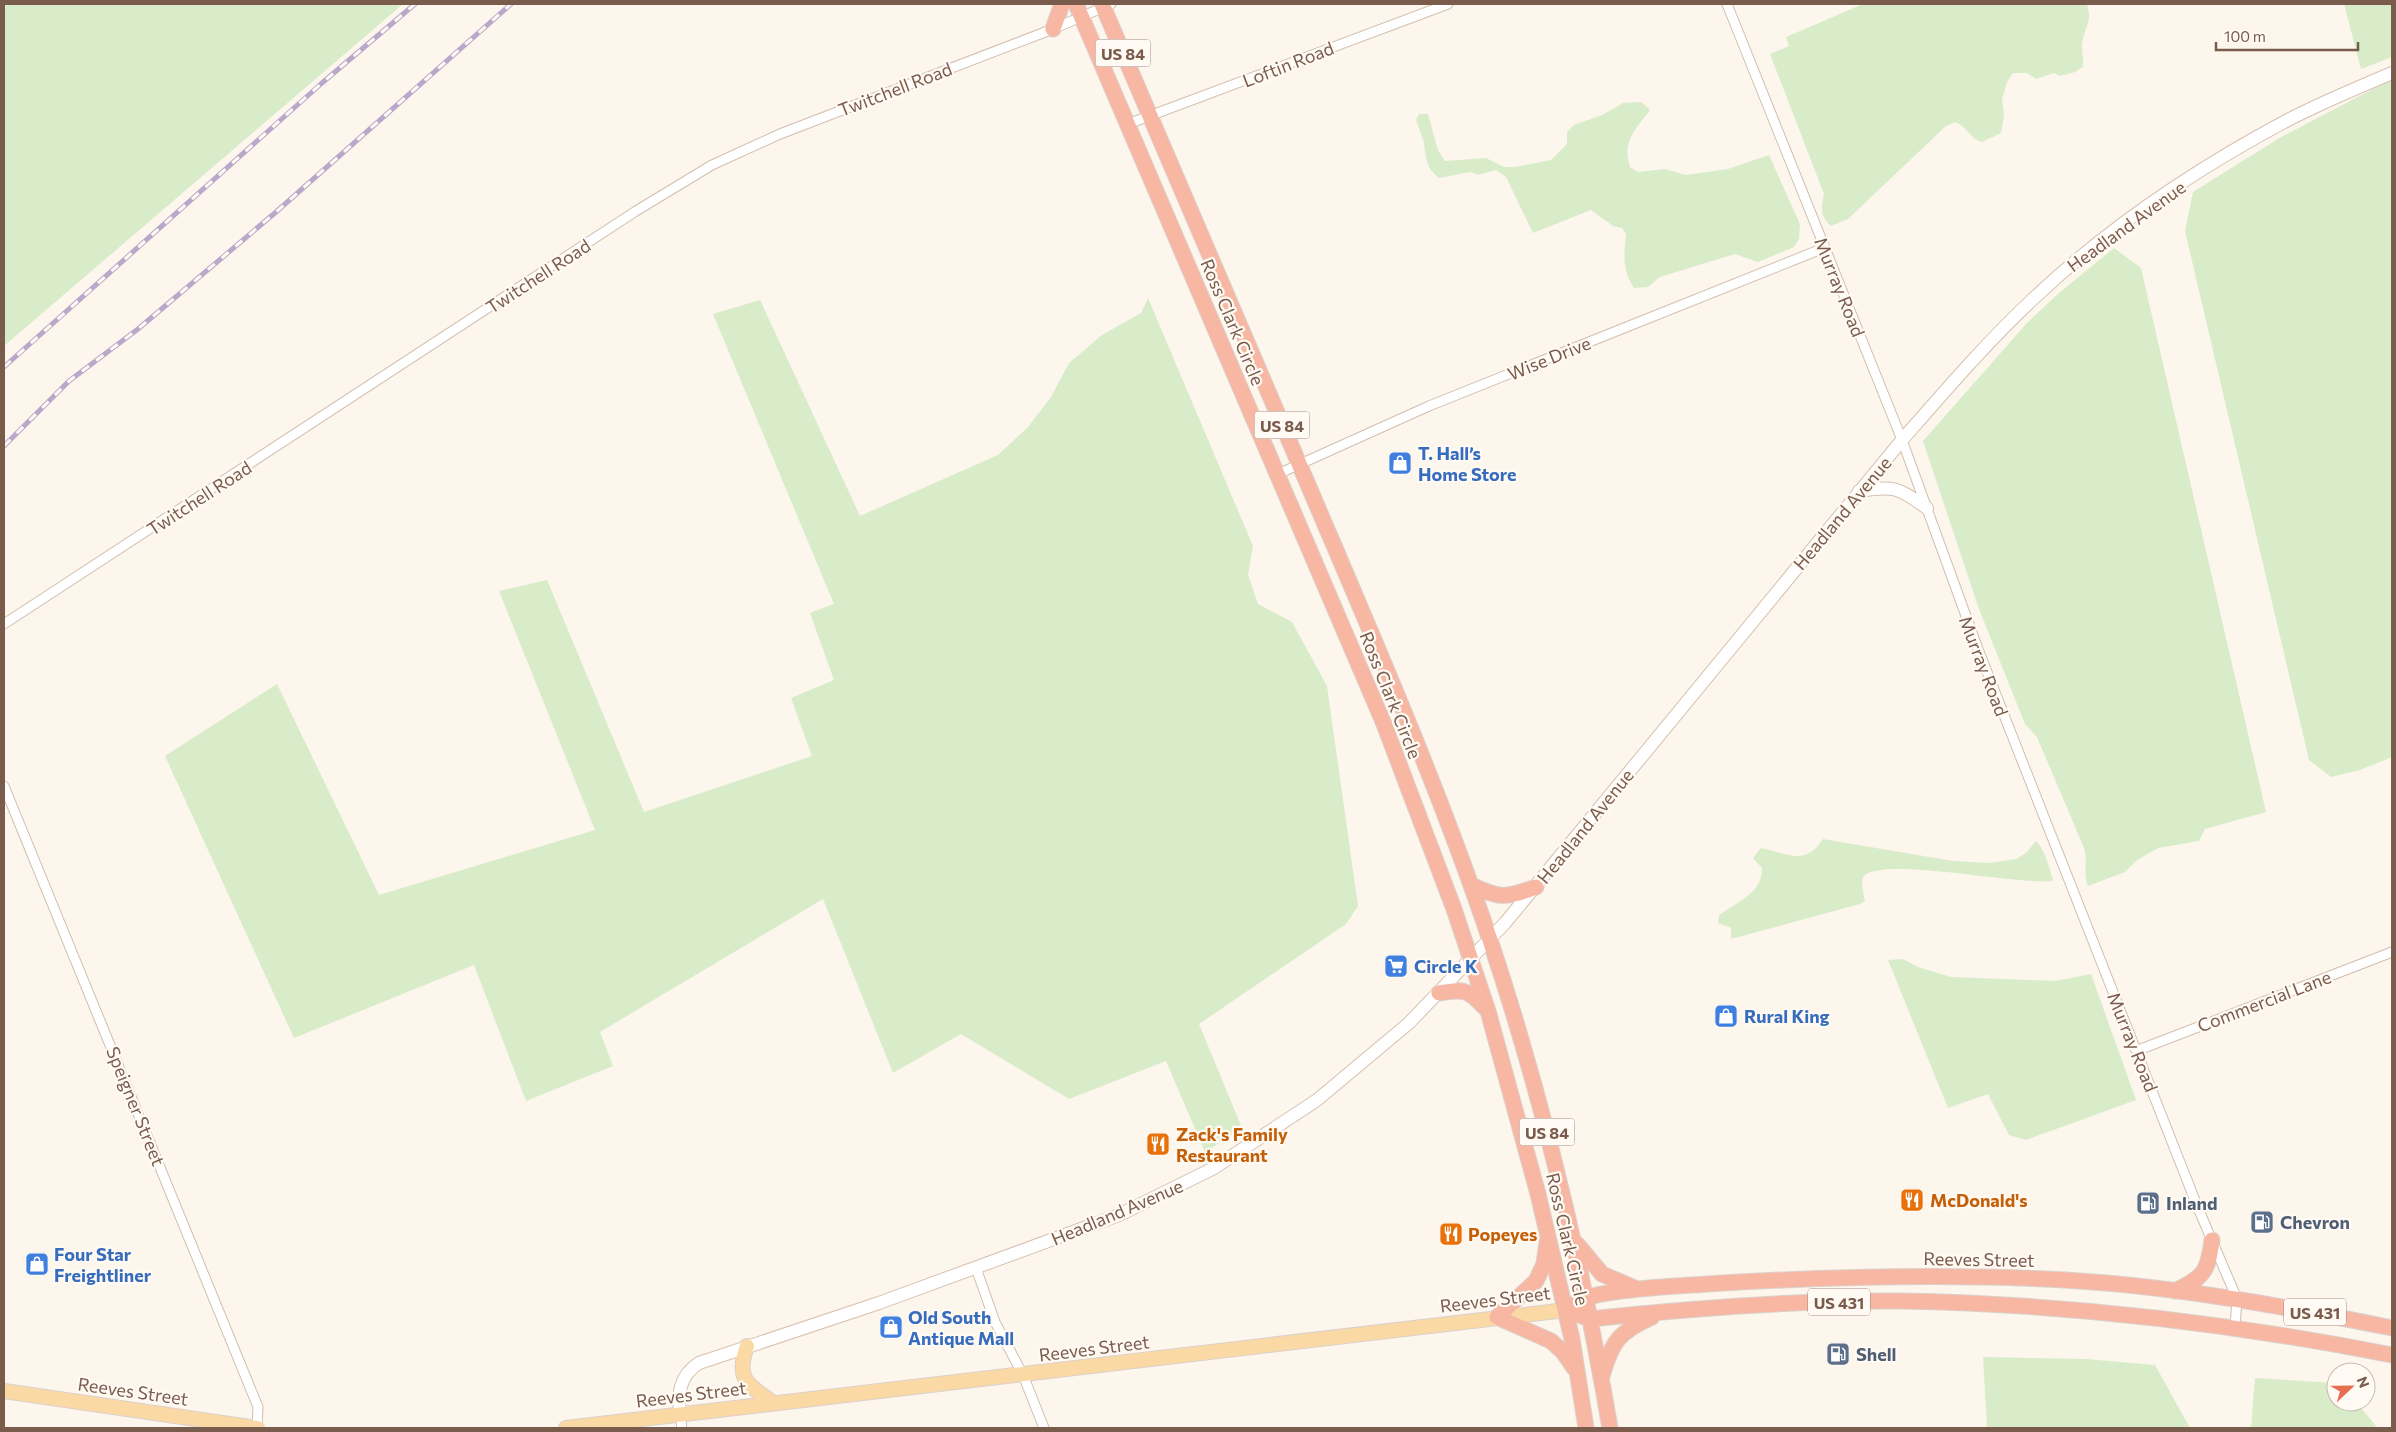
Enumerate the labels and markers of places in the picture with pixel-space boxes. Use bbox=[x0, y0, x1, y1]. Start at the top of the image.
place label: T. Hall’s Home Store bbox=[1418, 442, 1516, 485]
shop icon: T. Hall’s Home Store bbox=[1387, 450, 1413, 476]
supermarket icon: Circle K bbox=[1383, 953, 1409, 979]
place label: Circle K bbox=[1414, 955, 1478, 977]
shop icon: Rural King bbox=[1713, 1003, 1739, 1029]
place label: Rural King bbox=[1744, 1005, 1830, 1027]
place label: Zack's Family Restaurant bbox=[1176, 1123, 1288, 1166]
restaurant icon: Zack's Family Restaurant bbox=[1145, 1131, 1171, 1157]
restaurant icon: McDonald's bbox=[1899, 1187, 1925, 1213]
place label: McDonald's bbox=[1930, 1189, 2028, 1211]
fuel station icon: Inland bbox=[2135, 1190, 2161, 1216]
place label: Inland bbox=[2166, 1192, 2217, 1214]
fuel station icon: Chevron bbox=[2249, 1209, 2275, 1235]
place label: Chevron bbox=[2280, 1211, 2350, 1233]
restaurant icon: Popeyes bbox=[1438, 1221, 1464, 1247]
place label: Popeyes bbox=[1468, 1223, 1537, 1245]
place label: Four Star Freightliner bbox=[54, 1243, 152, 1286]
shop icon: Four Star Freightliner bbox=[24, 1251, 50, 1277]
place label: Old South Antique Mall bbox=[908, 1306, 1014, 1349]
shop icon: Old South Antique Mall bbox=[878, 1314, 904, 1340]
fuel station icon: Shell bbox=[1825, 1341, 1851, 1367]
place label: Shell bbox=[1856, 1343, 1897, 1365]

